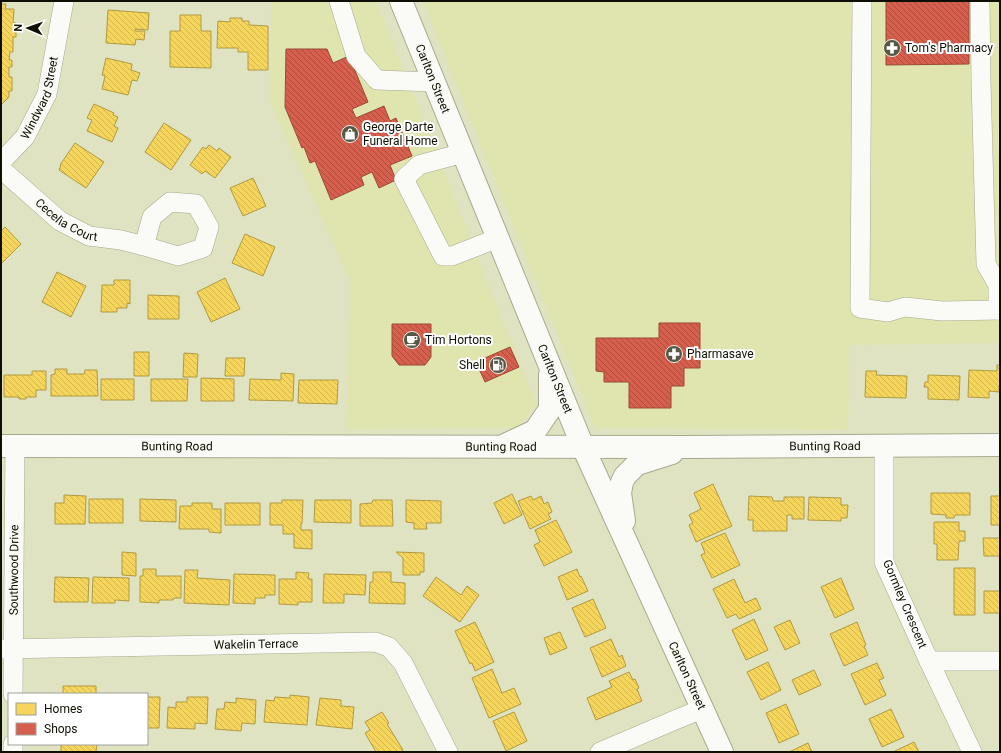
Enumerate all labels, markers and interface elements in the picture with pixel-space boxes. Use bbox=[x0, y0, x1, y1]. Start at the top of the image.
north arrow bbox=[8, 8, 48, 48]
text: N bbox=[12, 23, 25, 32]
pharmacy icon: Tom's Pharmacy bbox=[882, 38, 902, 58]
place label: Tom's Pharmacy bbox=[905, 41, 993, 55]
street label: Carlton Street bbox=[412, 42, 453, 115]
street label: Windward Street bbox=[18, 55, 61, 142]
place label: George Darte Funeral Home bbox=[363, 120, 438, 148]
shop icon: George Darte Funeral Home bbox=[340, 124, 360, 144]
street label: Cecelia Court bbox=[32, 196, 98, 244]
cafe icon: Tim Hortons bbox=[402, 330, 422, 350]
place label: Tim Hortons bbox=[425, 333, 492, 347]
street label: Carlton Street bbox=[535, 342, 576, 415]
pharmacy icon: Pharmasave bbox=[664, 344, 684, 364]
place label: Pharmasave bbox=[687, 347, 754, 361]
fuel station icon: Shell bbox=[488, 355, 508, 375]
place label: Shell bbox=[459, 358, 485, 372]
street label: Bunting Road bbox=[141, 439, 213, 453]
street label: Bunting Road bbox=[789, 439, 861, 453]
street label: Bunting Road bbox=[465, 440, 537, 454]
street label: Southwood Drive bbox=[7, 525, 21, 615]
street label: Gormley Crescent bbox=[880, 558, 930, 651]
street label: Wakelin Terrace bbox=[214, 636, 298, 652]
street label: Carlton Street bbox=[666, 639, 709, 712]
legend bbox=[8, 693, 148, 745]
text: Homes bbox=[44, 702, 82, 716]
text: Shops bbox=[44, 722, 78, 736]

